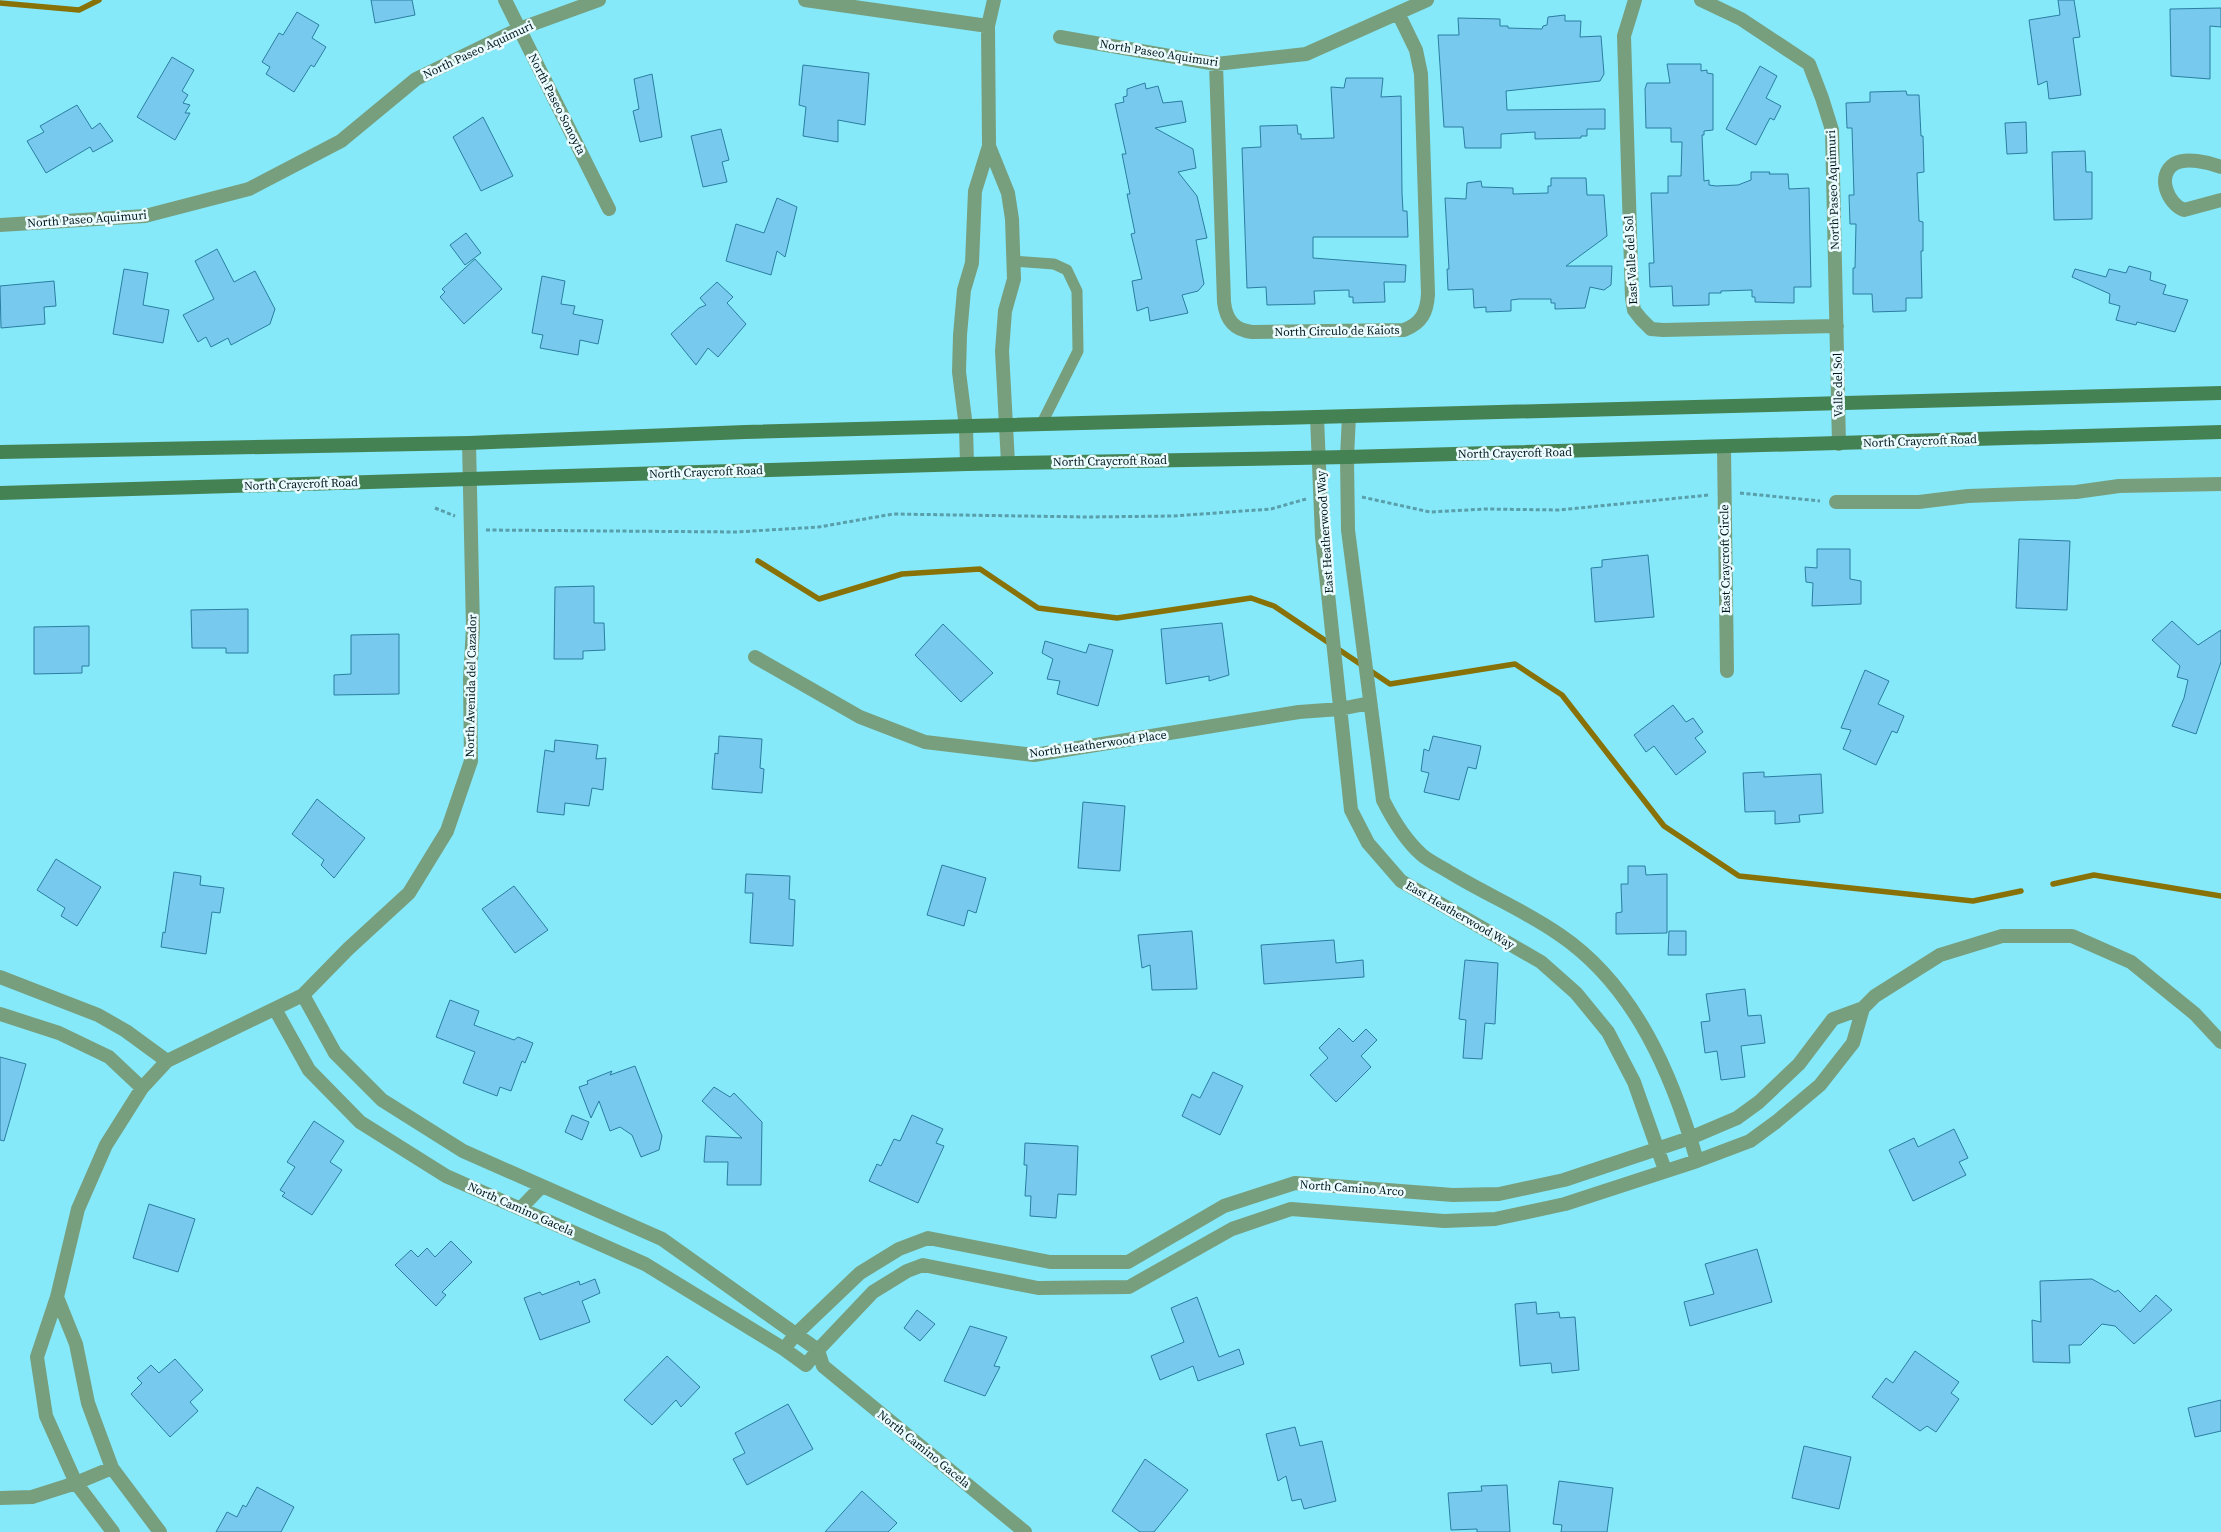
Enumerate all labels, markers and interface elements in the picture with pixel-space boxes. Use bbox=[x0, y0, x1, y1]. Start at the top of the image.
street label: North Paseo Aquimuri bbox=[420, 17, 536, 83]
street label: North Paseo Aquimuri bbox=[1099, 36, 1220, 70]
street label: North Paseo Sonoyta bbox=[525, 51, 590, 158]
street label: North Paseo Aquimuri bbox=[1823, 129, 1843, 250]
street label: North Paseo Aquimuri bbox=[27, 207, 148, 231]
street label: East Valle del Sol bbox=[1621, 214, 1641, 305]
street label: North Circulo de Kaiots bbox=[1274, 322, 1400, 340]
street label: Valle del Sol bbox=[1829, 352, 1847, 417]
street label: North Craycroft Road bbox=[1863, 431, 1977, 451]
street label: North Craycroft Road bbox=[1458, 444, 1572, 462]
street label: North Craycroft Road bbox=[1053, 452, 1167, 470]
street label: North Craycroft Road bbox=[649, 462, 763, 482]
street label: East Heatherwood Way bbox=[1313, 469, 1337, 594]
street label: North Craycroft Road bbox=[244, 474, 358, 494]
street label: East Craycroft Circle bbox=[1716, 504, 1734, 614]
street label: North Avenida del Cazador bbox=[462, 614, 480, 758]
street label: North Heatherwood Place bbox=[1028, 726, 1168, 762]
street label: East Heatherwood Way bbox=[1403, 877, 1518, 953]
street label: North Camino Arco bbox=[1299, 1176, 1405, 1200]
street label: North Camino Gacela bbox=[465, 1178, 578, 1240]
street label: North Camino Gacela bbox=[874, 1407, 974, 1492]

